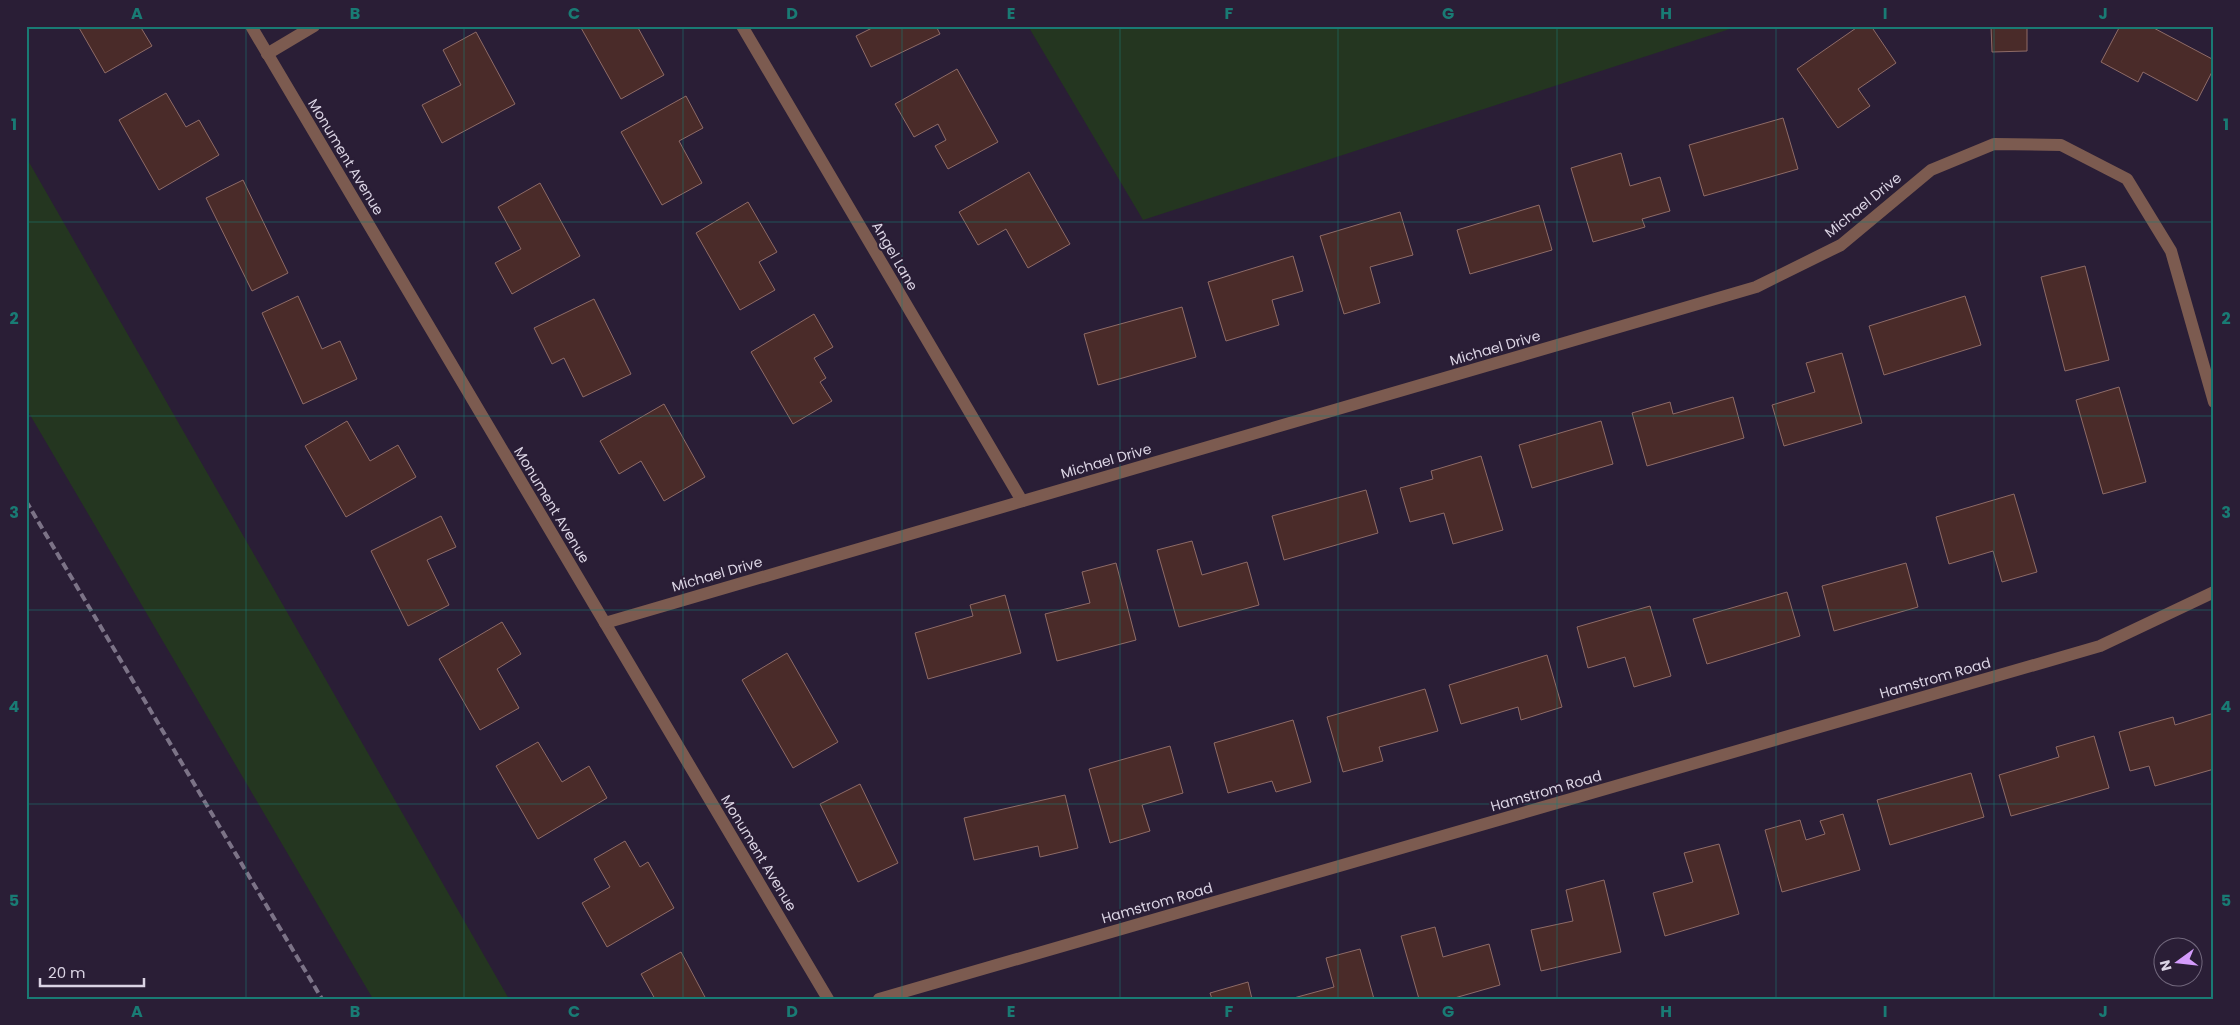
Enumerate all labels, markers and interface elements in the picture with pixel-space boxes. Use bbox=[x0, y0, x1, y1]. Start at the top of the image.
text: A bbox=[131, 2, 143, 25]
text: B bbox=[350, 2, 360, 25]
text: C bbox=[568, 2, 580, 25]
text: D bbox=[786, 2, 798, 25]
text: E bbox=[1007, 2, 1015, 25]
text: F bbox=[1225, 2, 1234, 25]
text: G bbox=[1442, 2, 1454, 25]
text: H bbox=[1660, 2, 1672, 25]
text: I bbox=[1883, 2, 1887, 25]
text: J bbox=[2098, 2, 2108, 25]
street label: Monument Avenue bbox=[303, 95, 389, 219]
text: 1 bbox=[11, 113, 17, 136]
text: 1 bbox=[2223, 113, 2229, 136]
street label: Michael Drive bbox=[1820, 168, 1906, 242]
street label: Angel Lane bbox=[867, 218, 923, 295]
text: 2 bbox=[9, 307, 19, 330]
text: 2 bbox=[2221, 307, 2231, 330]
street label: Michael Drive bbox=[1447, 325, 1543, 370]
street label: Michael Drive bbox=[1058, 438, 1154, 483]
street label: Monument Avenue bbox=[509, 443, 595, 567]
text: 3 bbox=[9, 501, 19, 524]
text: 3 bbox=[2221, 501, 2231, 524]
street label: Michael Drive bbox=[669, 551, 765, 596]
street label: Hamstrom Road bbox=[1877, 653, 1993, 703]
text: 4 bbox=[9, 695, 20, 718]
text: 4 bbox=[2221, 695, 2232, 718]
street label: Hamstrom Road bbox=[1488, 766, 1604, 816]
street label: Monument Avenue bbox=[716, 791, 802, 915]
street label: Hamstrom Road bbox=[1099, 878, 1215, 928]
text: 5 bbox=[9, 889, 19, 912]
text: 5 bbox=[2221, 889, 2231, 912]
north arrow bbox=[2152, 938, 2202, 988]
scale bar bbox=[40, 955, 144, 987]
text: N bbox=[2154, 958, 2176, 973]
text: 20 m bbox=[48, 962, 86, 983]
text: A bbox=[131, 1000, 143, 1023]
text: B bbox=[350, 1000, 360, 1023]
text: C bbox=[568, 1000, 580, 1023]
text: D bbox=[786, 1000, 798, 1023]
text: E bbox=[1007, 1000, 1015, 1023]
text: F bbox=[1225, 1000, 1234, 1023]
text: G bbox=[1442, 1000, 1454, 1023]
text: H bbox=[1660, 1000, 1672, 1023]
text: I bbox=[1883, 1000, 1887, 1023]
text: J bbox=[2098, 1000, 2108, 1023]

